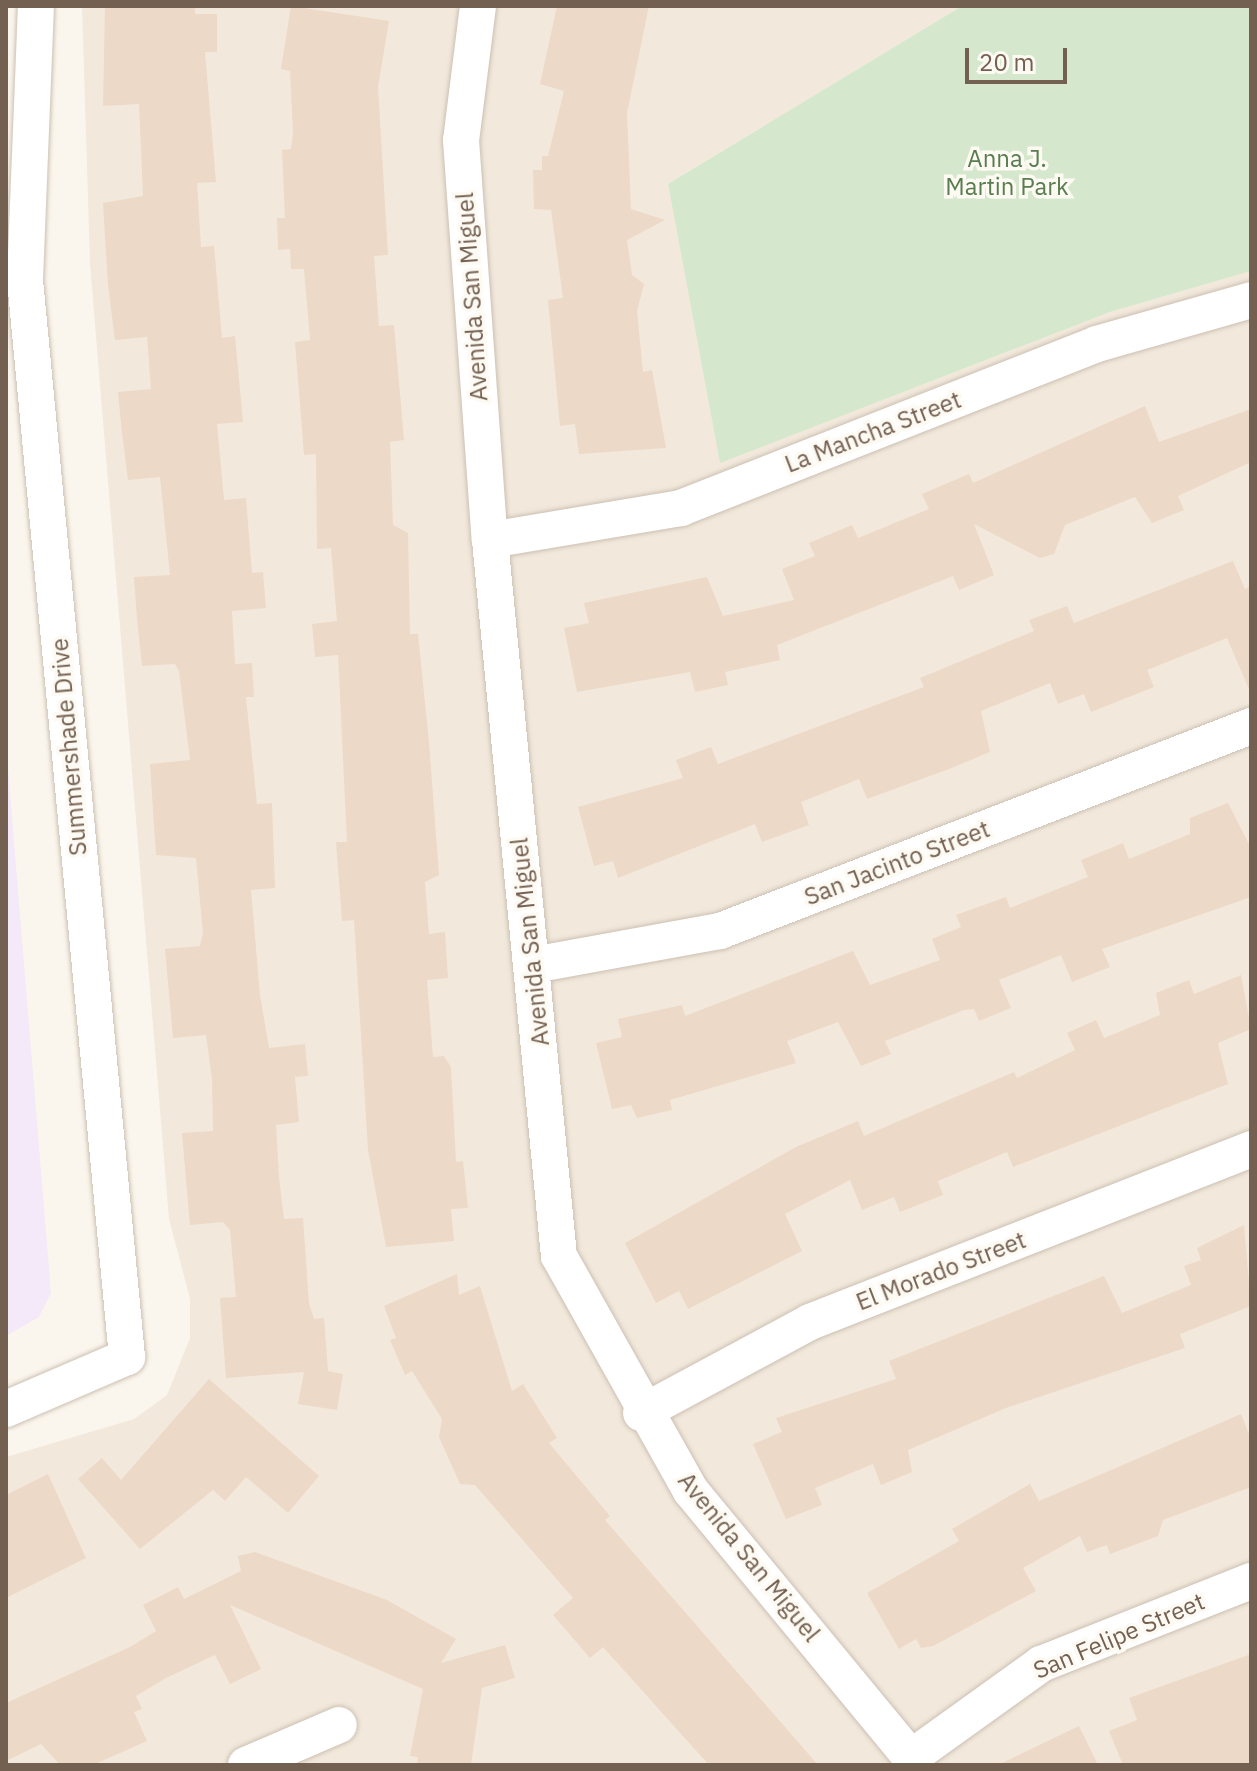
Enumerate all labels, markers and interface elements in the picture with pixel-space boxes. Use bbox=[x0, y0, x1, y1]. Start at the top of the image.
scale bar bbox=[969, 32, 1071, 82]
text: 20 m bbox=[979, 46, 1034, 78]
park label: Anna J. Martin Park bbox=[945, 145, 1069, 201]
street label: Avenida San Miguel bbox=[450, 192, 494, 402]
street label: La Mancha Street bbox=[781, 385, 965, 479]
street label: Summershade Drive bbox=[45, 637, 93, 857]
street label: San Jacinto Street bbox=[800, 814, 994, 912]
street label: Avenida San Miguel bbox=[505, 836, 555, 1048]
street label: El Morado Street bbox=[852, 1225, 1030, 1317]
street label: Avenida San Miguel bbox=[672, 1467, 826, 1647]
street label: San Felipe Street bbox=[1029, 1587, 1209, 1685]

